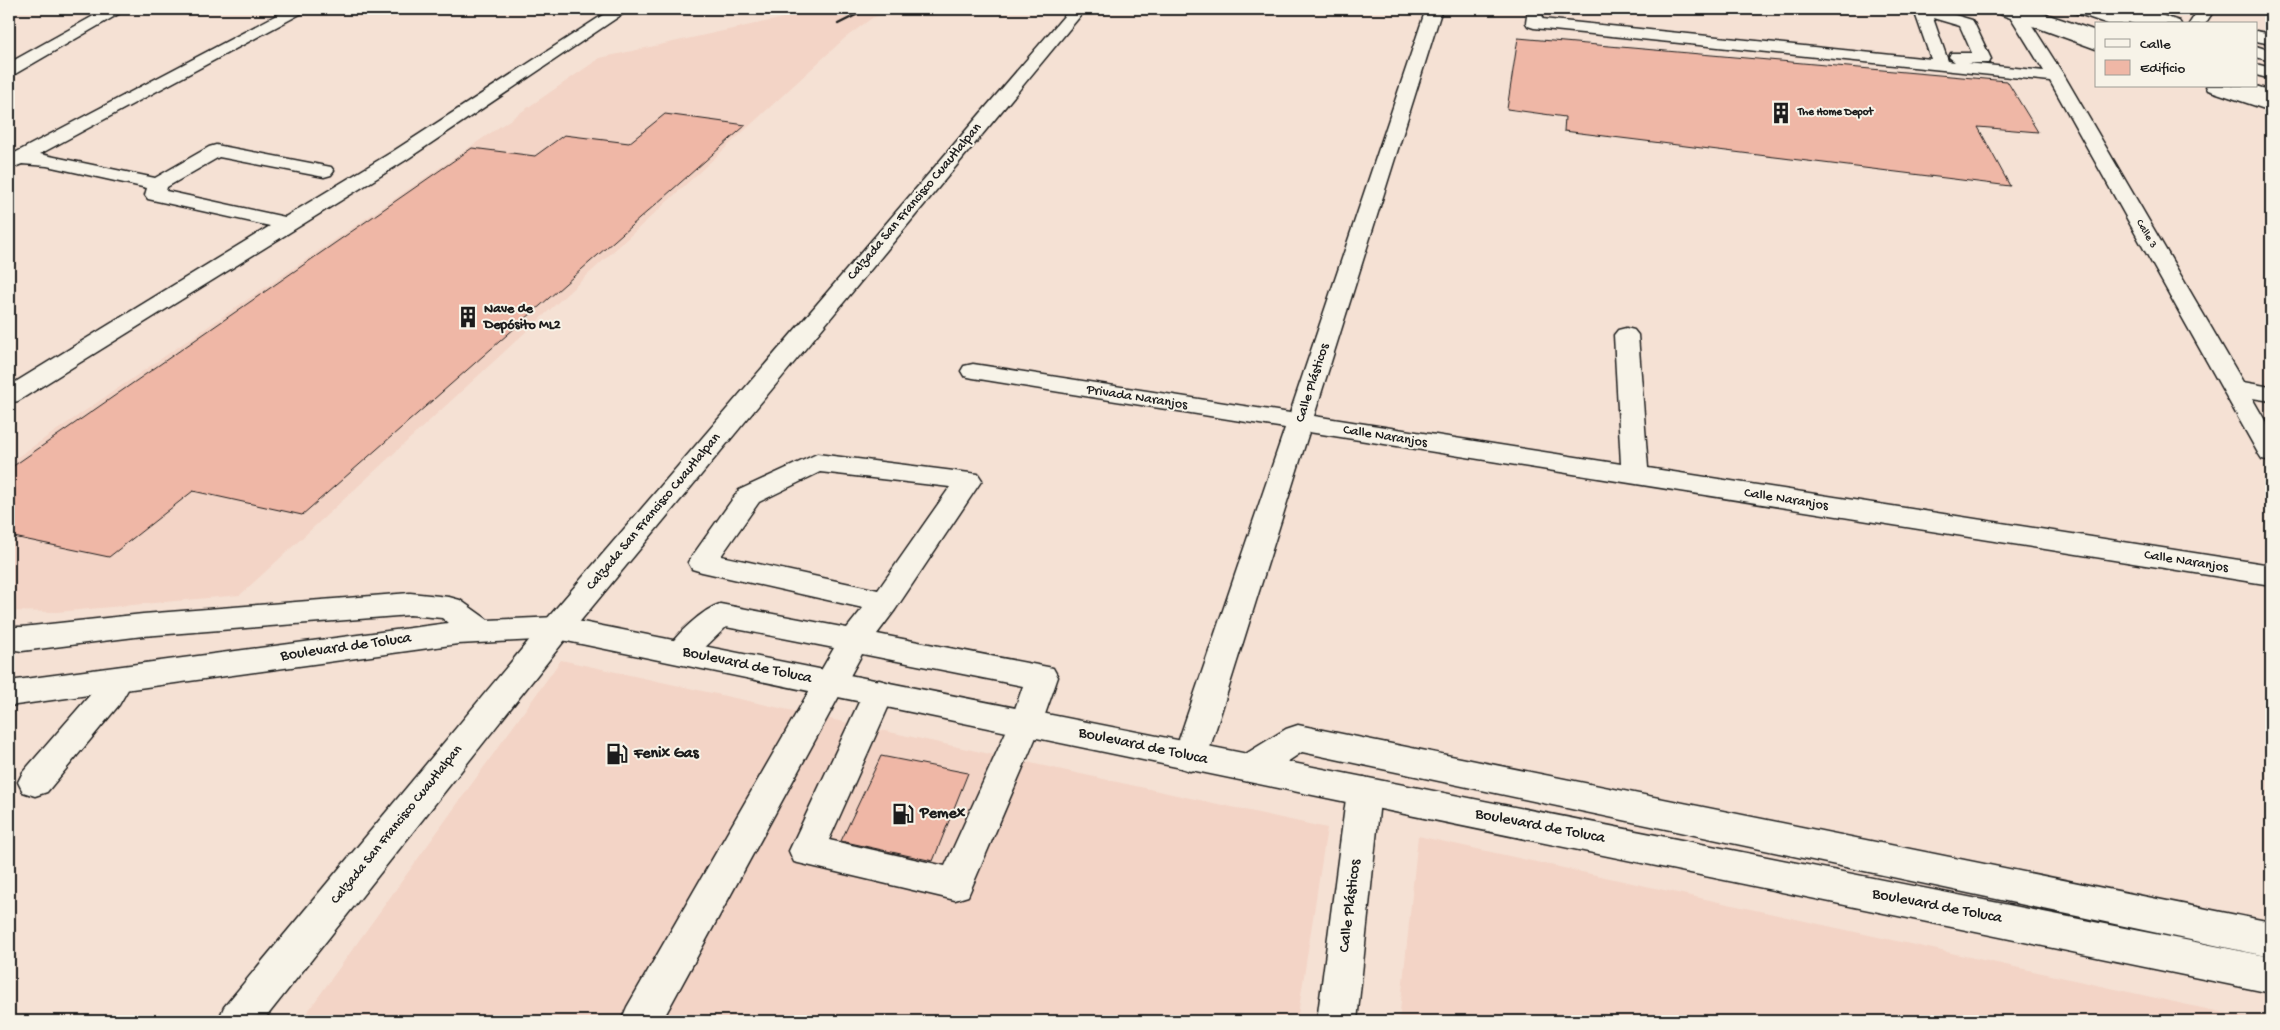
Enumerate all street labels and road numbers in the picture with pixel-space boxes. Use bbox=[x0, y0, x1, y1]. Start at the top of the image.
street label: Calzada San Francisco Cuautlalpan bbox=[844, 120, 986, 284]
street label: Calle 3 bbox=[2133, 218, 2159, 251]
street label: Calle Plásticos bbox=[1292, 341, 1334, 424]
street label: Privada Naranjos bbox=[1084, 381, 1189, 414]
street label: Calle Naranjos bbox=[1342, 422, 1429, 452]
street label: Calzada San Francisco Cuautlalpan bbox=[583, 430, 725, 594]
street label: Calle Naranjos bbox=[1743, 485, 1830, 515]
street label: Calle Naranjos bbox=[2143, 547, 2230, 577]
street label: Boulevard de Toluca bbox=[278, 629, 414, 667]
street label: Boulevard de Toluca bbox=[680, 643, 815, 689]
street label: Boulevard de Toluca bbox=[1076, 724, 1211, 770]
street label: Calzada San Francisco Cuautlalpan bbox=[327, 742, 467, 908]
street label: Boulevard de Toluca bbox=[1473, 805, 1608, 849]
street label: Calle Plásticos bbox=[1336, 857, 1366, 954]
street label: Boulevard de Toluca bbox=[1870, 885, 2005, 929]

